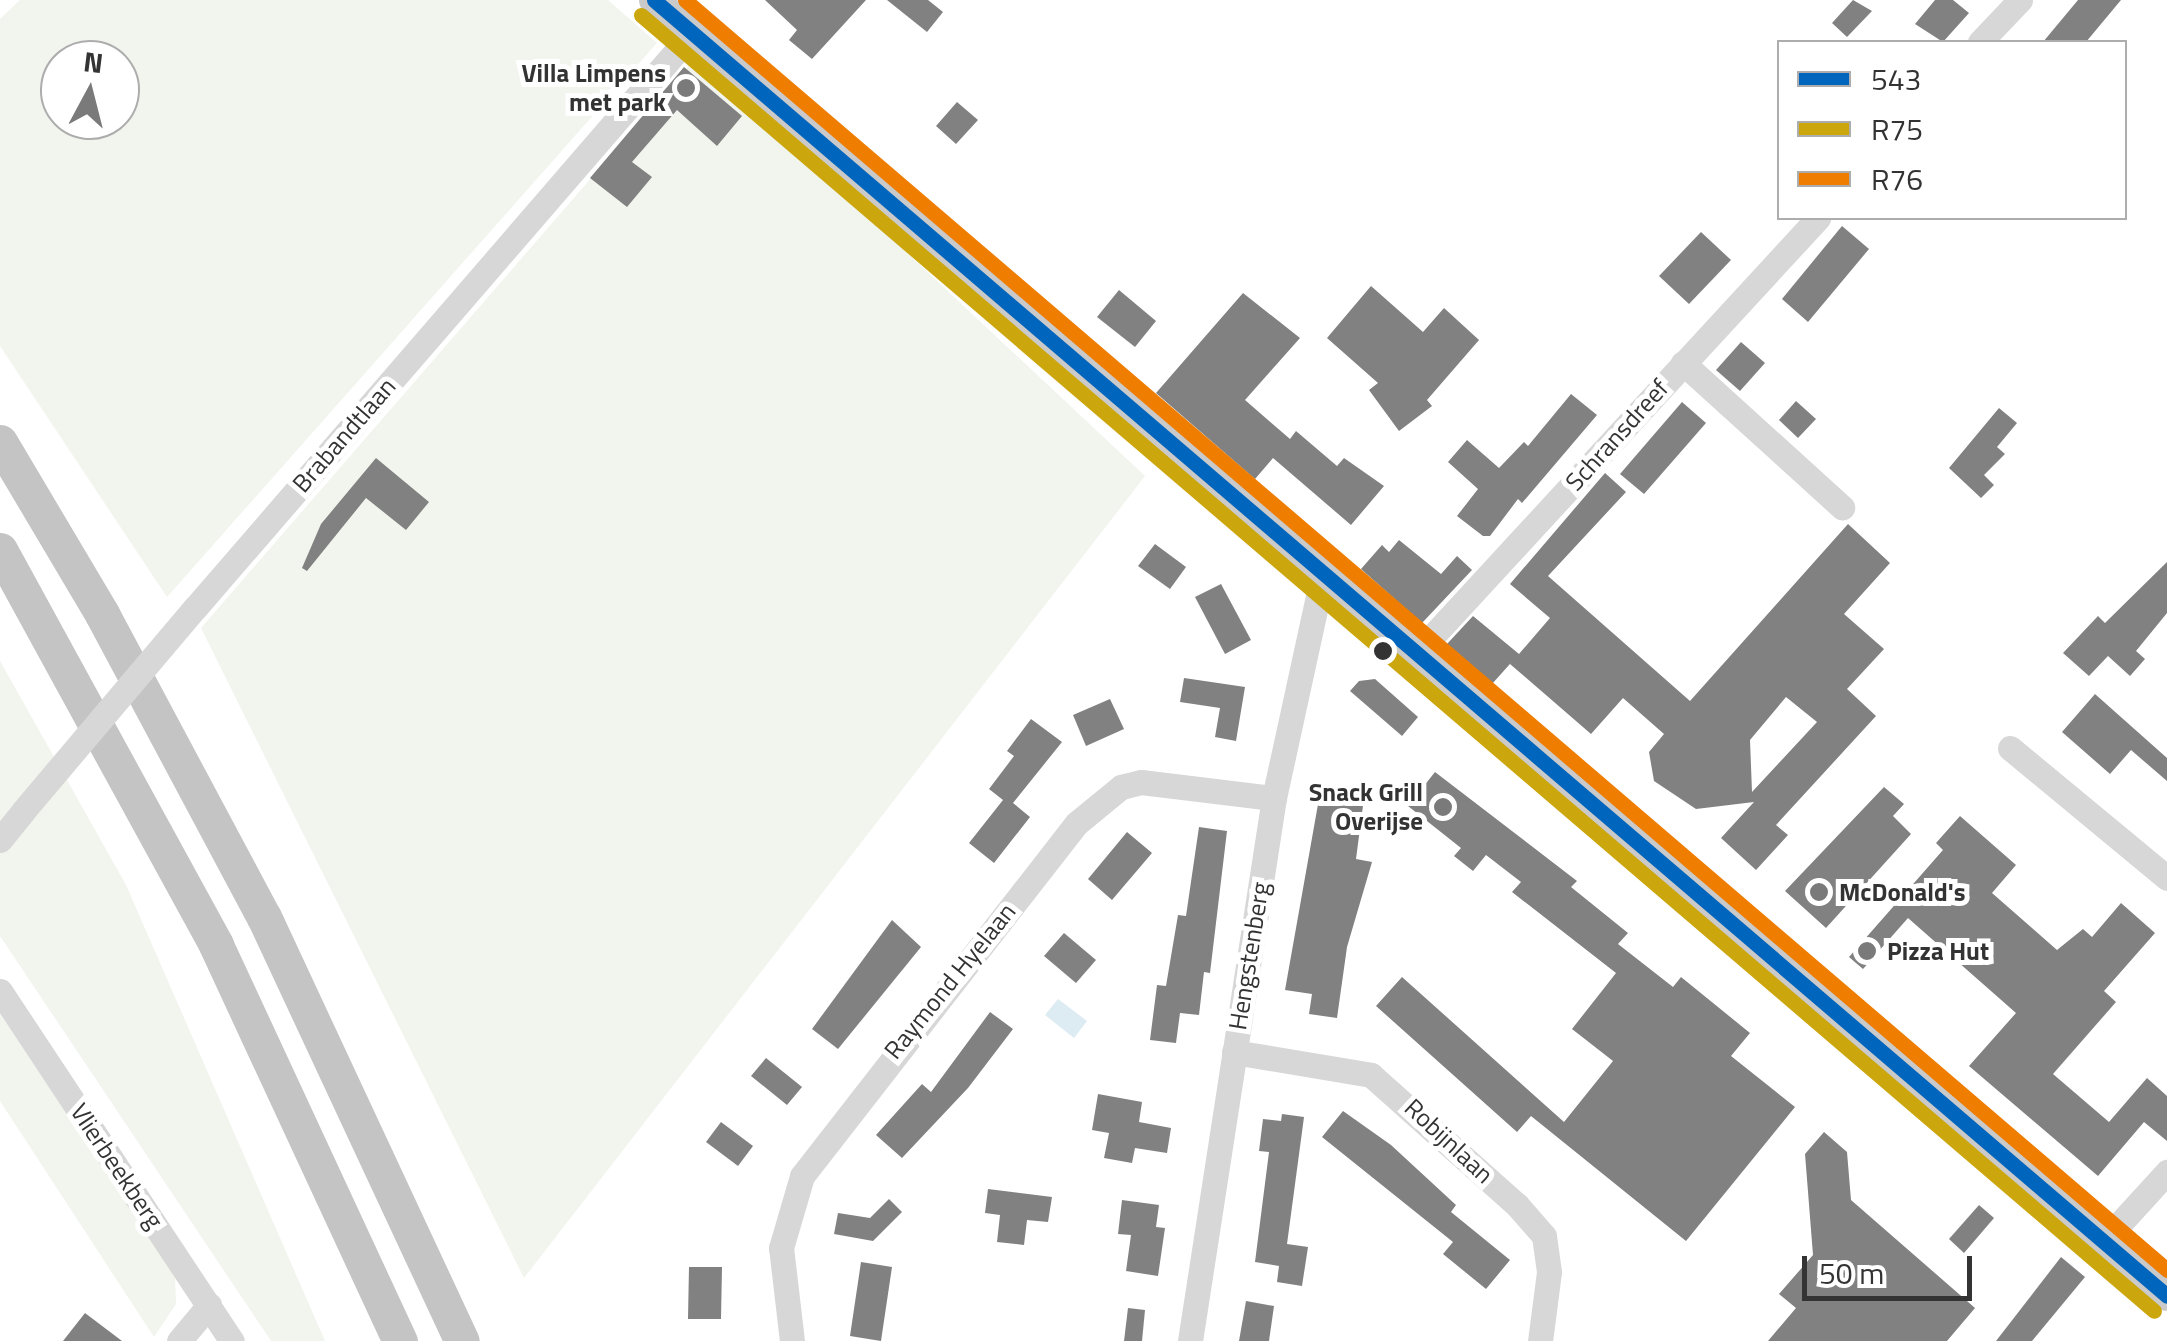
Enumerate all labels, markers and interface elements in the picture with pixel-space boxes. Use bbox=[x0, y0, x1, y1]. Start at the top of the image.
text: N bbox=[81, 39, 106, 84]
north arrow bbox=[40, 40, 140, 140]
legend bbox=[1777, 40, 2127, 220]
text: 543 bbox=[1871, 56, 1921, 102]
place label: Villa Limpens met park bbox=[522, 59, 666, 118]
marker: Villa Limpens met park bbox=[675, 77, 697, 99]
text: R75 bbox=[1871, 106, 1923, 152]
text: R76 bbox=[1871, 156, 1923, 202]
street label: Brabandtlaan bbox=[286, 372, 402, 498]
street label: Schransdreef bbox=[1559, 373, 1675, 497]
unlabelled marker bbox=[1373, 641, 1393, 661]
place label: Snack Grill Overijse bbox=[1309, 778, 1423, 837]
marker: Snack Grill Overijse bbox=[1432, 796, 1454, 818]
place label: McDonald's bbox=[1839, 877, 1966, 907]
street label: Hengstenberg bbox=[1223, 880, 1275, 1032]
marker: McDonald's bbox=[1808, 881, 1830, 903]
street label: Raymond Hyelaan bbox=[878, 897, 1022, 1065]
place label: Pizza Hut bbox=[1887, 936, 1989, 966]
marker: Pizza Hut bbox=[1856, 940, 1878, 962]
street label: Robijnlaan bbox=[1398, 1092, 1500, 1190]
street label: Vlierbeekberg bbox=[64, 1098, 170, 1234]
scale bar bbox=[1807, 1236, 1977, 1298]
text: 50 m bbox=[1819, 1250, 1884, 1296]

